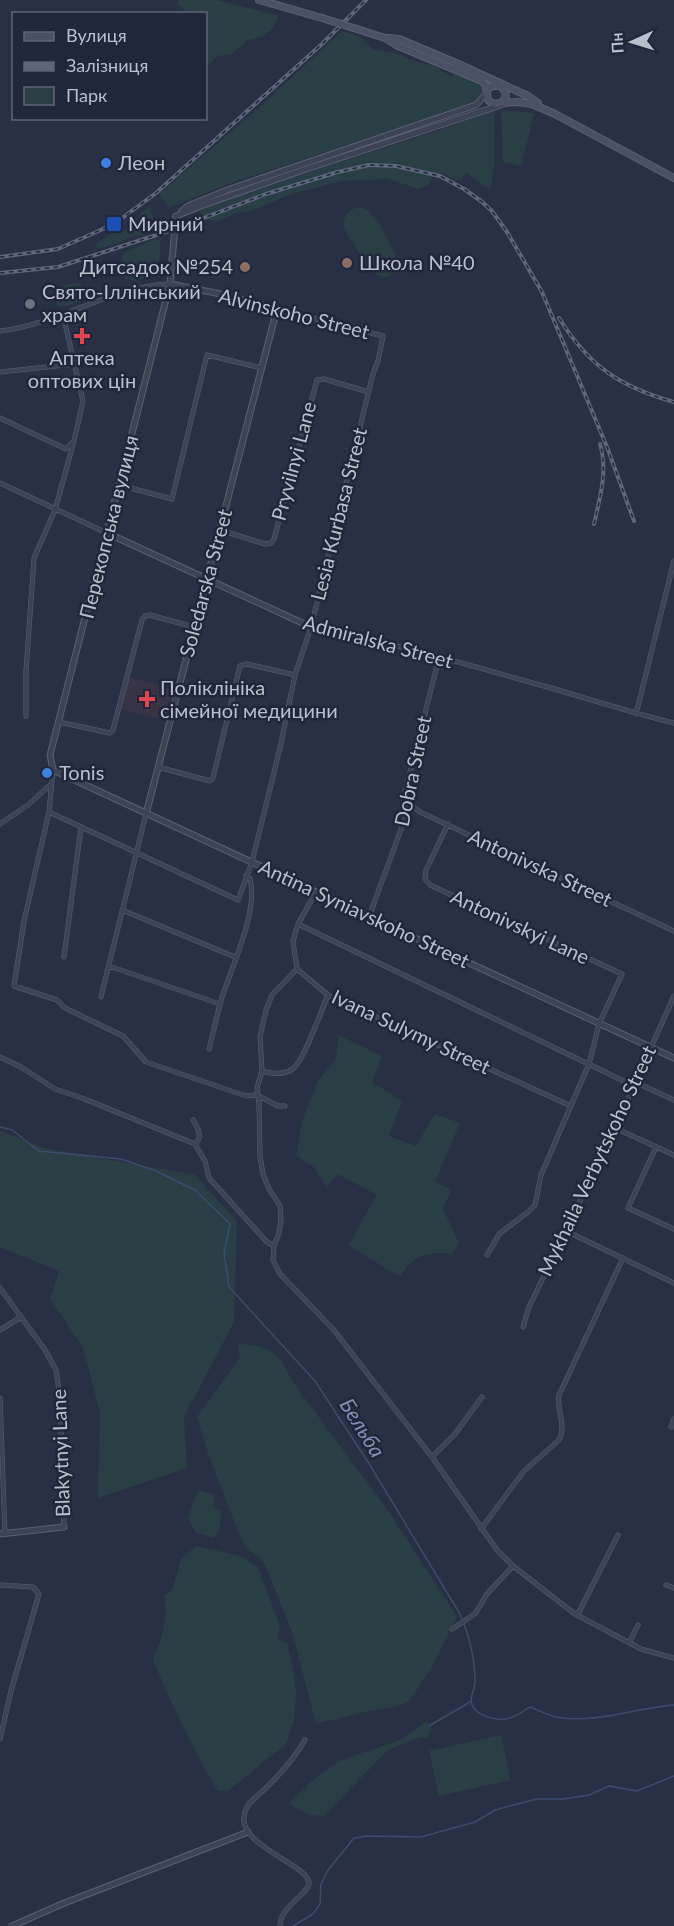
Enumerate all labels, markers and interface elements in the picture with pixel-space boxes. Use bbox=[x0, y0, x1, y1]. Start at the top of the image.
legend bbox=[12, 12, 207, 120]
north arrow bbox=[602, 12, 662, 72]
text: Вулиця bbox=[66, 24, 127, 46]
text: Пн bbox=[606, 32, 627, 54]
text: Залізниця bbox=[66, 54, 148, 76]
text: Парк bbox=[66, 84, 108, 106]
place label: Леон bbox=[117, 150, 165, 174]
marker: Леон bbox=[99, 156, 113, 170]
place label: Мирний bbox=[128, 211, 203, 235]
marker: Мирний bbox=[105, 215, 123, 233]
place label: Школа №40 bbox=[359, 250, 474, 274]
place label: Дитсадок №254 bbox=[80, 254, 233, 278]
marker: Школа №40 bbox=[340, 256, 354, 270]
marker: Дитсадок №254 bbox=[238, 260, 252, 274]
place label: Свято-Іллінський храм bbox=[42, 279, 201, 326]
street label: Alvinskoho Street bbox=[216, 283, 372, 343]
marker: Свято-Іллінський храм bbox=[23, 297, 37, 311]
marker: Аптека оптових цін bbox=[75, 329, 89, 343]
place label: Аптека оптових цін bbox=[28, 345, 136, 392]
street label: Pryvilnyi Lane bbox=[266, 399, 320, 523]
street label: Lesia Kurbasa Street bbox=[305, 425, 371, 603]
street label: Перекопська вулиця bbox=[74, 433, 142, 621]
street label: Soledarska Street bbox=[174, 506, 236, 659]
street label: Admiralska Street bbox=[301, 610, 456, 673]
place label: Поліклініка сімейної медицини bbox=[160, 675, 338, 722]
marker: Поліклініка сімейної медицини bbox=[138, 690, 156, 708]
street label: Dobra Street bbox=[389, 713, 435, 828]
place label: Tonis bbox=[59, 760, 104, 784]
marker: Tonis bbox=[40, 766, 54, 780]
street label: Antonivska Street bbox=[465, 823, 616, 911]
street label: Antina Syniavskoho Street bbox=[255, 854, 473, 972]
street label: Antonivskyi Lane bbox=[447, 884, 593, 969]
street label: Ivana Sulymy Street bbox=[328, 984, 495, 1078]
street label: Mykhaila Verbytskoho Street bbox=[532, 1041, 660, 1280]
street label: Blakytnyi Lane bbox=[46, 1389, 74, 1517]
water label: Бельба bbox=[335, 1393, 391, 1461]

